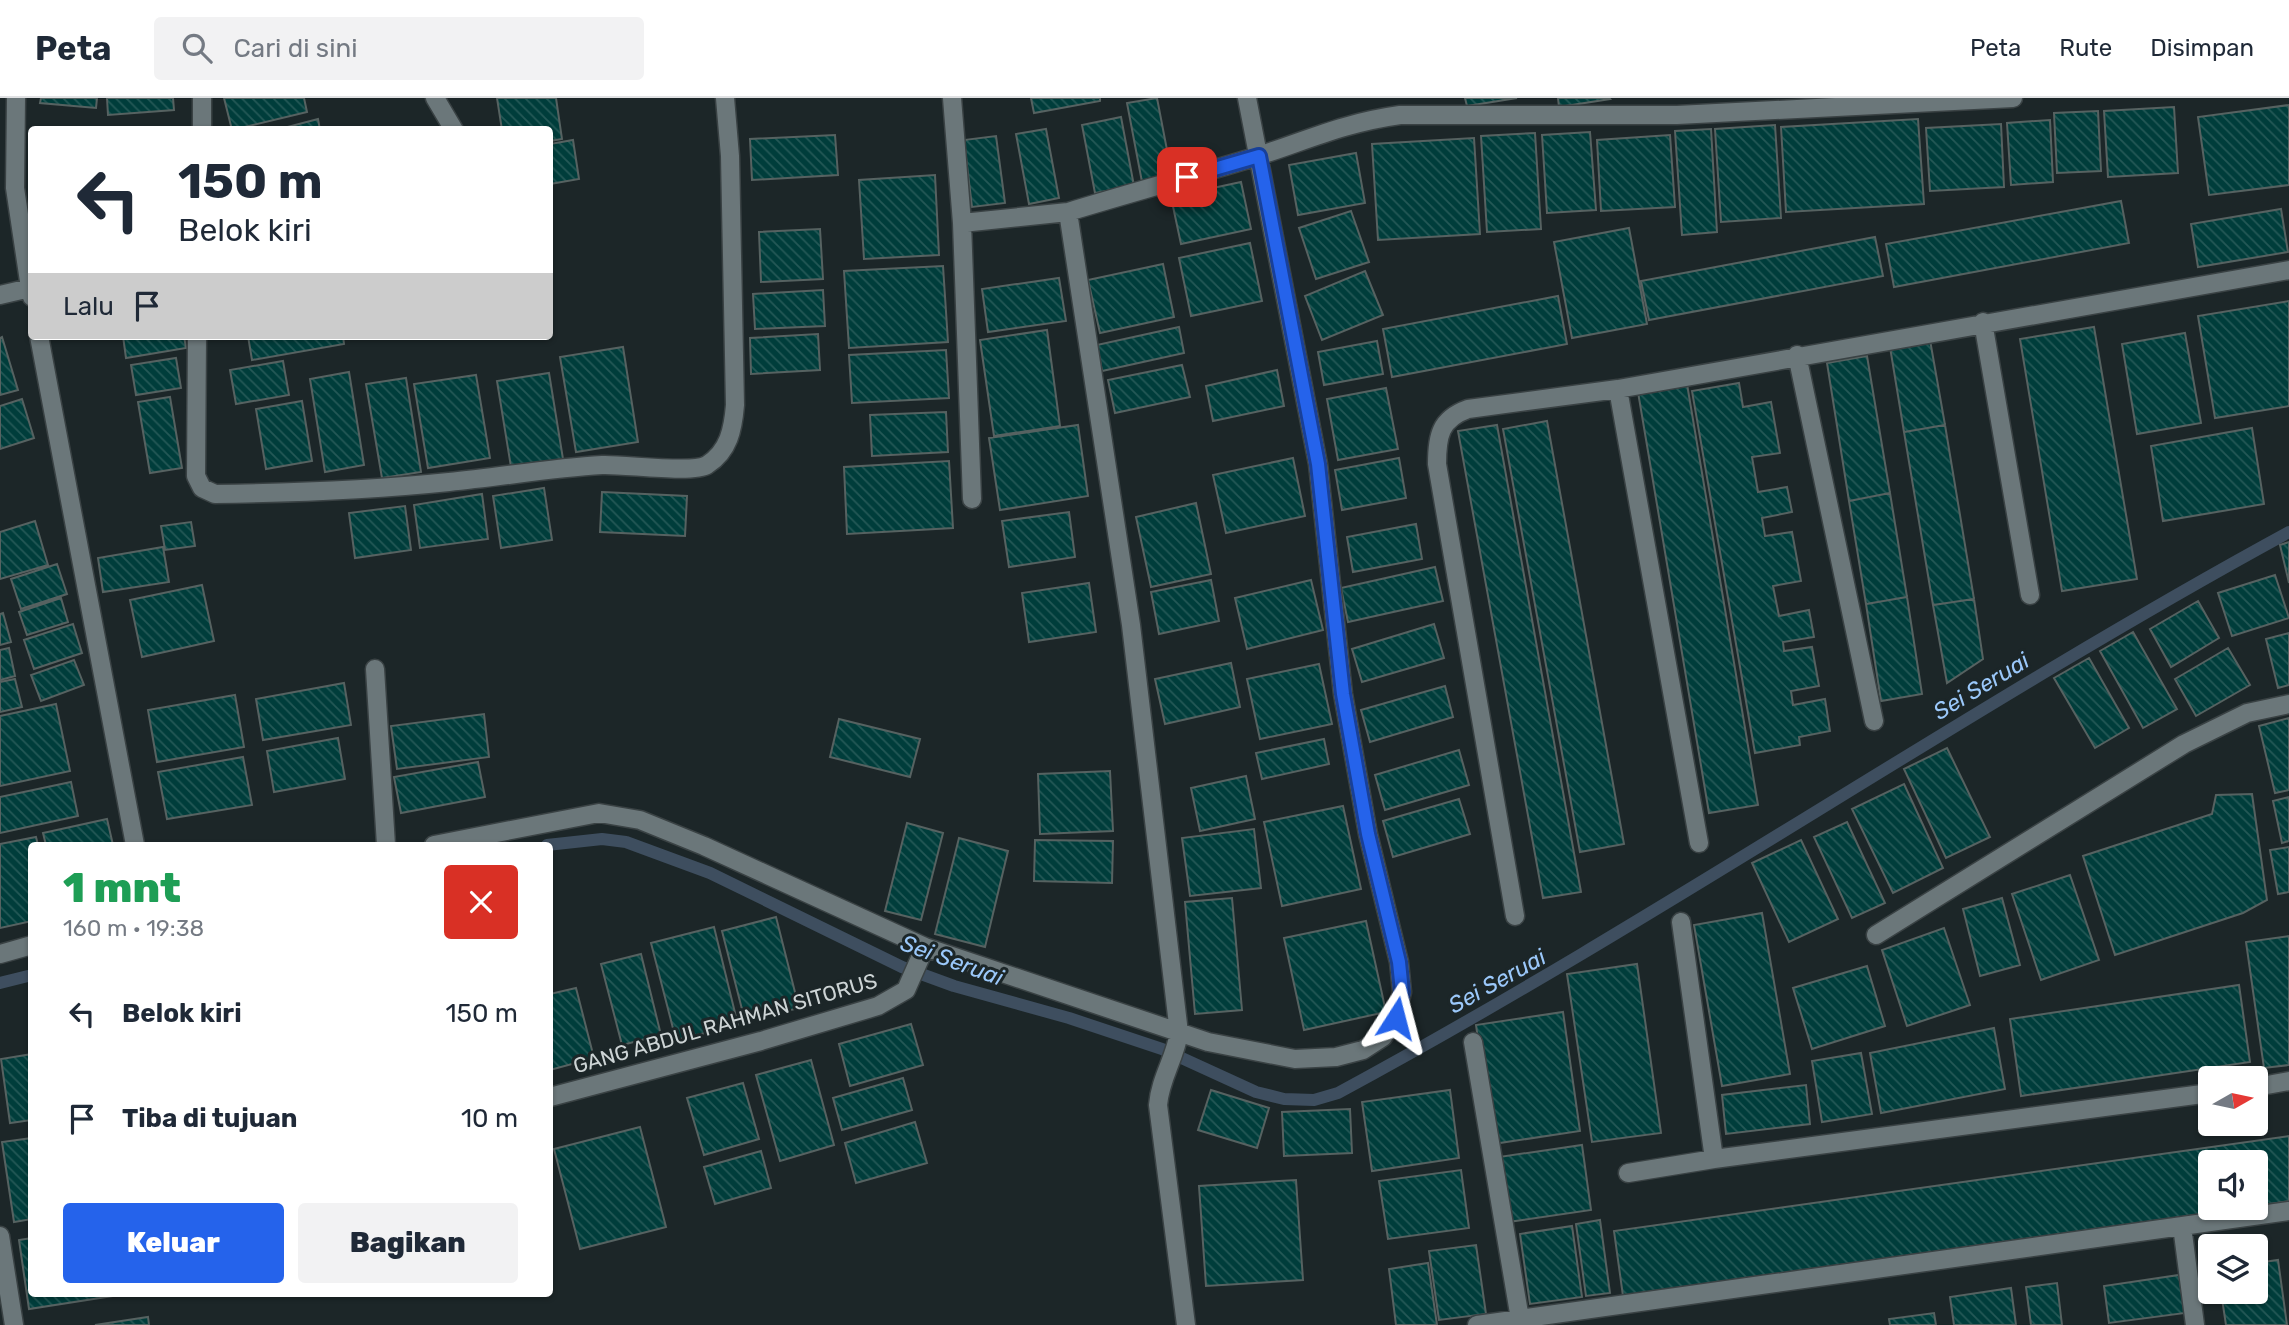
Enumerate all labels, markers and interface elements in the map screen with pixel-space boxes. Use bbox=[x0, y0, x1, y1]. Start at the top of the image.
search box bbox=[154, 17, 644, 80]
text: Peta bbox=[35, 29, 112, 68]
icon: search bbox=[178, 29, 216, 67]
text: Cari di sini bbox=[234, 33, 357, 64]
text: Peta bbox=[1970, 34, 2021, 62]
text: Rute bbox=[2059, 34, 2112, 62]
text: Disimpan bbox=[2150, 34, 2254, 62]
pin bbox=[1157, 147, 1217, 207]
text: 150 m bbox=[178, 152, 323, 210]
icon: left bbox=[63, 154, 154, 245]
icon: arrive bbox=[1168, 158, 1206, 196]
text: Belok kiri bbox=[178, 211, 312, 249]
icon: arrive bbox=[128, 287, 166, 325]
text: Lalu bbox=[63, 291, 114, 322]
water label: Sei Seruai bbox=[1928, 646, 2035, 726]
text: 1 mnt bbox=[63, 863, 181, 913]
button: close bbox=[444, 865, 518, 939]
text: 160 m · 19:38 bbox=[63, 914, 204, 942]
water label: Sei Seruai bbox=[897, 929, 1008, 992]
water label: Sei Seruai bbox=[1443, 942, 1552, 1019]
street label: GANG ABDUL RAHMAN SITORUS bbox=[570, 968, 880, 1078]
position arrow bbox=[1359, 981, 1433, 1055]
icon: left bbox=[63, 995, 101, 1033]
text: Belok kiri bbox=[122, 998, 242, 1029]
text: 150 m bbox=[445, 998, 518, 1029]
north arrow bbox=[2198, 1066, 2268, 1136]
map controls bbox=[2198, 1066, 2268, 1304]
icon: arrive bbox=[63, 1100, 101, 1138]
text: Tiba di tujuan bbox=[122, 1103, 297, 1134]
text: 10 m bbox=[461, 1103, 518, 1134]
button: sound bbox=[2198, 1150, 2268, 1220]
button: Keluar bbox=[63, 1203, 284, 1283]
button: Bagikan bbox=[298, 1203, 518, 1283]
button: layers bbox=[2198, 1234, 2268, 1304]

